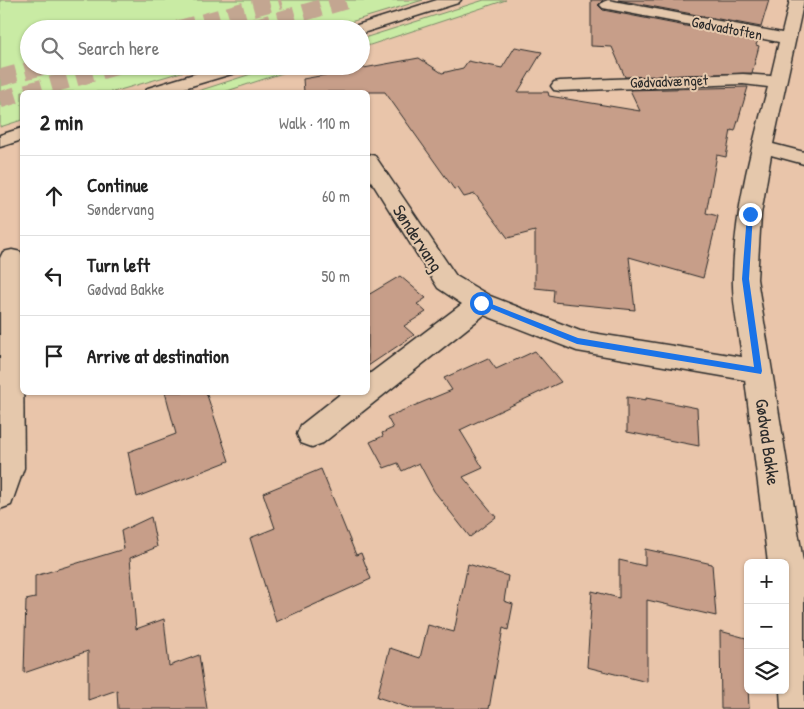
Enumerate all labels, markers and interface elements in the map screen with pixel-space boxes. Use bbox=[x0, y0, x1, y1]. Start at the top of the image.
street label: Gødvadtoften bbox=[690, 11, 764, 45]
search box bbox=[20, 20, 370, 75]
icon: search bbox=[38, 34, 66, 62]
text: Search here bbox=[78, 35, 159, 61]
street label: Gødvadvænget bbox=[630, 69, 709, 93]
text: 2 min bbox=[40, 108, 83, 137]
text: Walk · 110 m bbox=[279, 112, 350, 134]
text: Continue bbox=[87, 172, 148, 198]
icon: ahead bbox=[40, 182, 68, 210]
text: 60 m bbox=[322, 185, 350, 207]
text: Søndervang bbox=[87, 198, 154, 220]
street label: Søndervang bbox=[387, 200, 449, 276]
route end bbox=[739, 203, 762, 226]
text: Turn left bbox=[87, 252, 150, 278]
icon: left bbox=[40, 262, 68, 290]
text: 50 m bbox=[322, 265, 350, 287]
text: Gødvad Bakke bbox=[87, 278, 164, 300]
route start bbox=[470, 292, 493, 315]
icon: arrive bbox=[40, 342, 68, 370]
text: Arrive at destination bbox=[87, 343, 229, 369]
street label: Gødvad Bakke bbox=[750, 397, 786, 487]
map controls bbox=[744, 559, 789, 694]
button: + bbox=[744, 559, 789, 604]
button: − bbox=[744, 604, 789, 649]
button: layers bbox=[744, 649, 789, 694]

